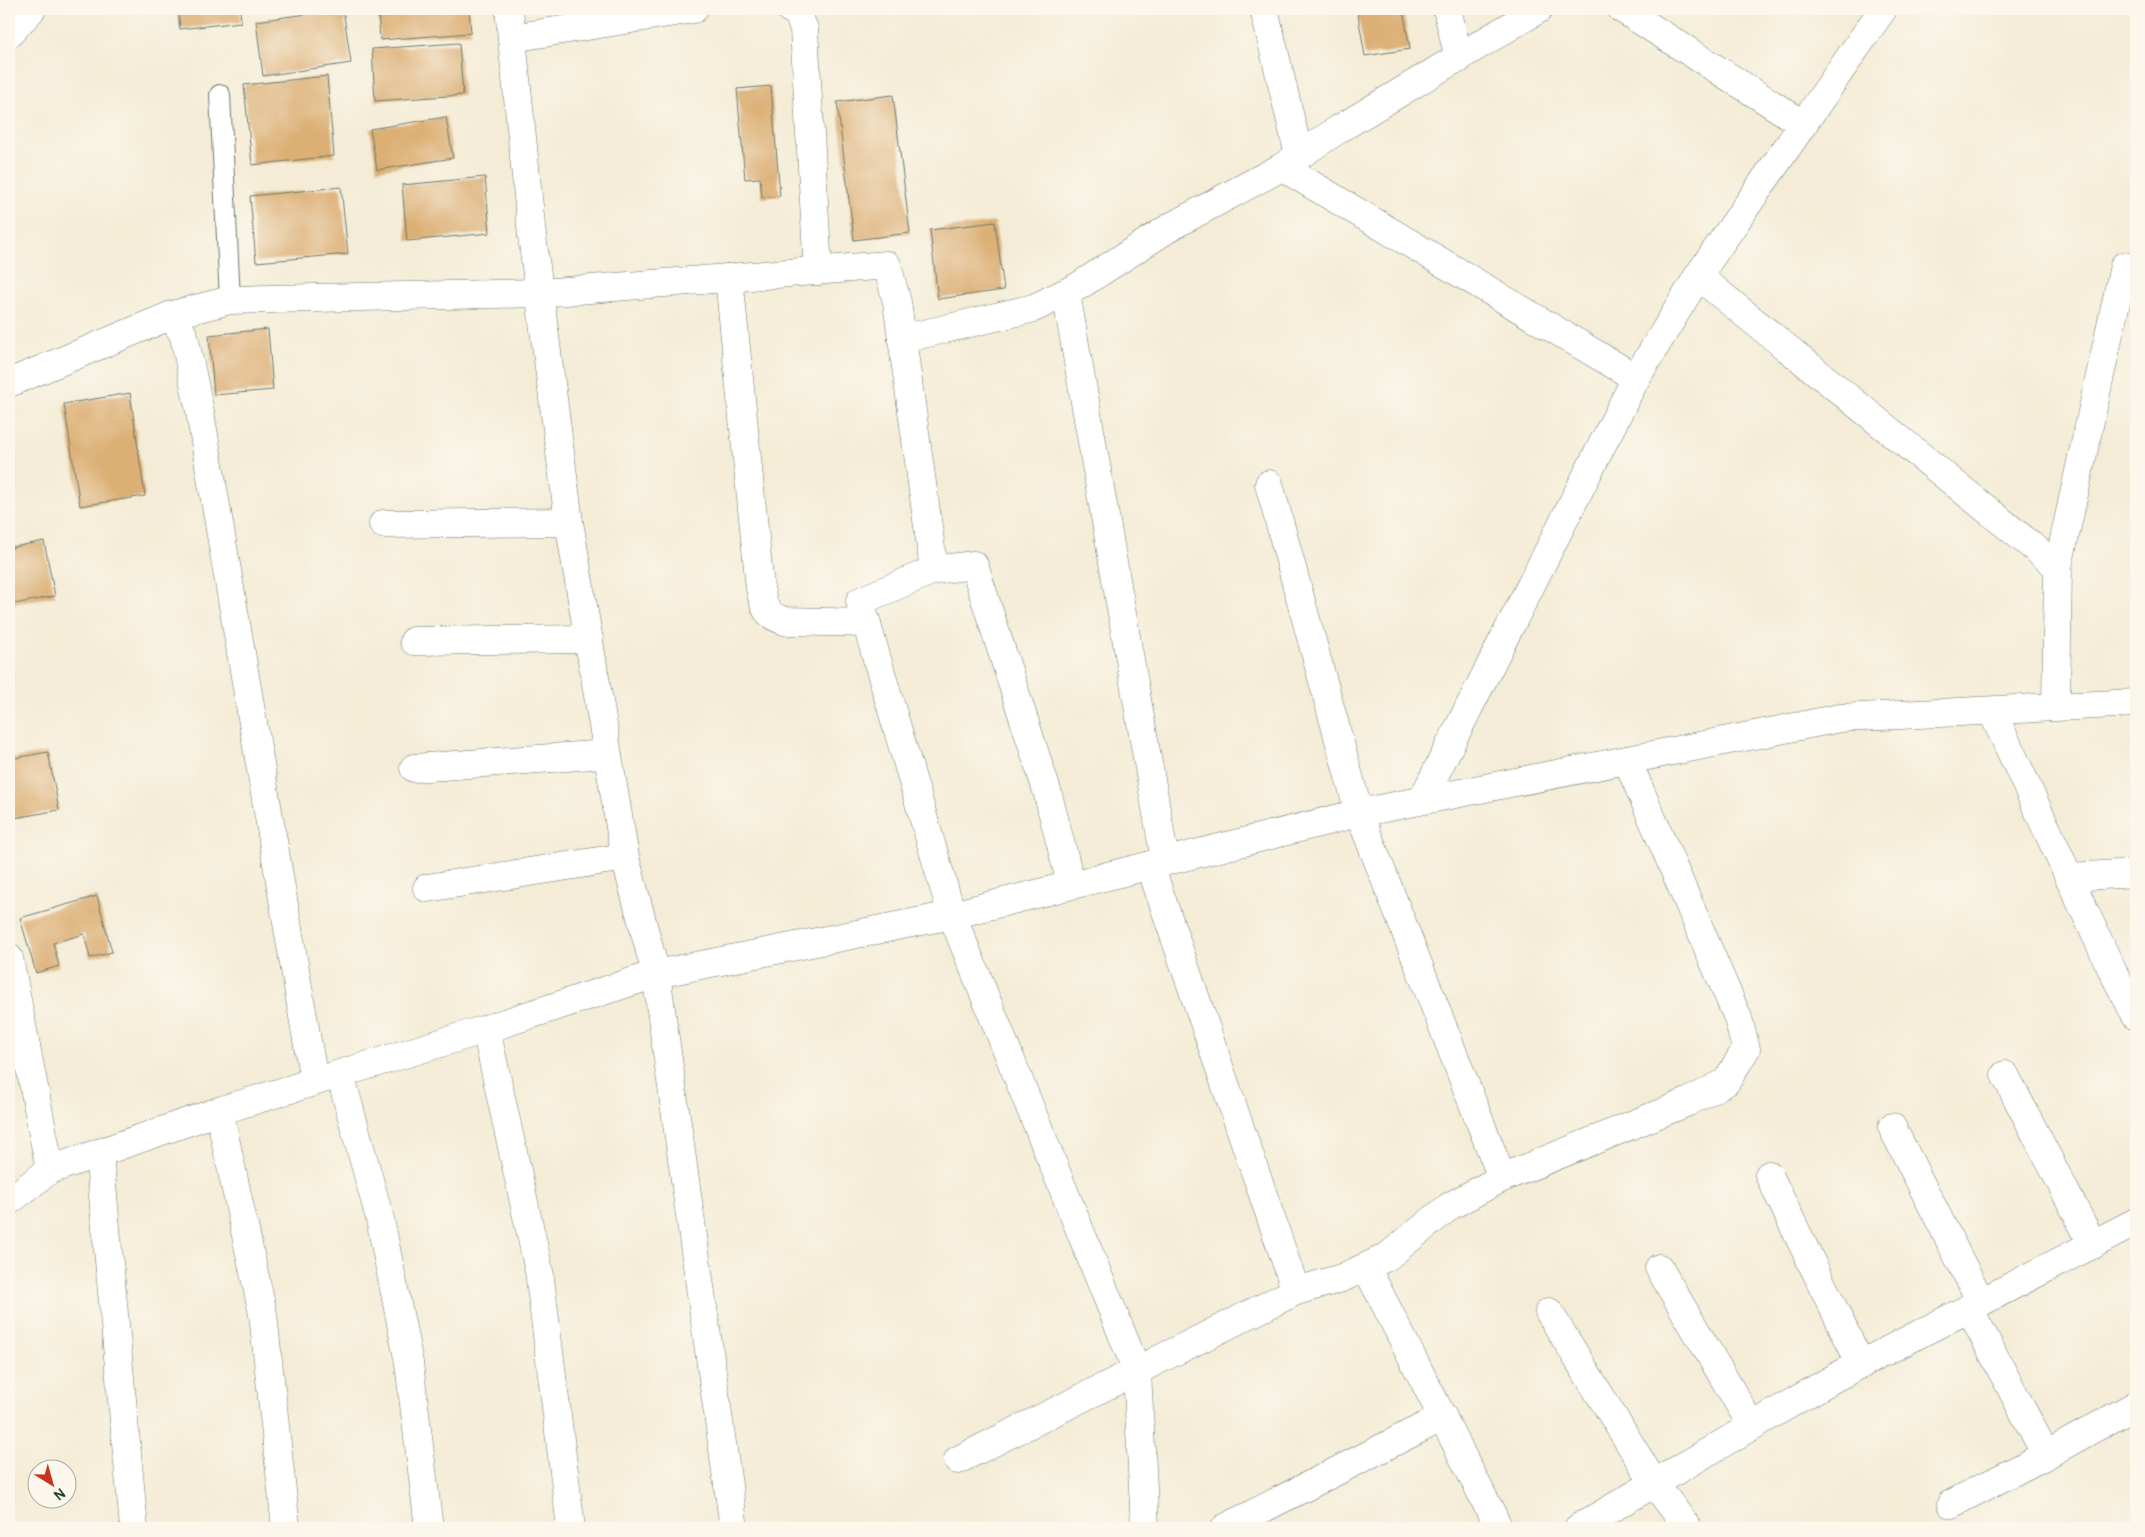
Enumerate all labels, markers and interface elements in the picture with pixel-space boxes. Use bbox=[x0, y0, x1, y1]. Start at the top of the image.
north arrow bbox=[28, 1460, 78, 1510]
text: N bbox=[51, 1484, 68, 1504]

